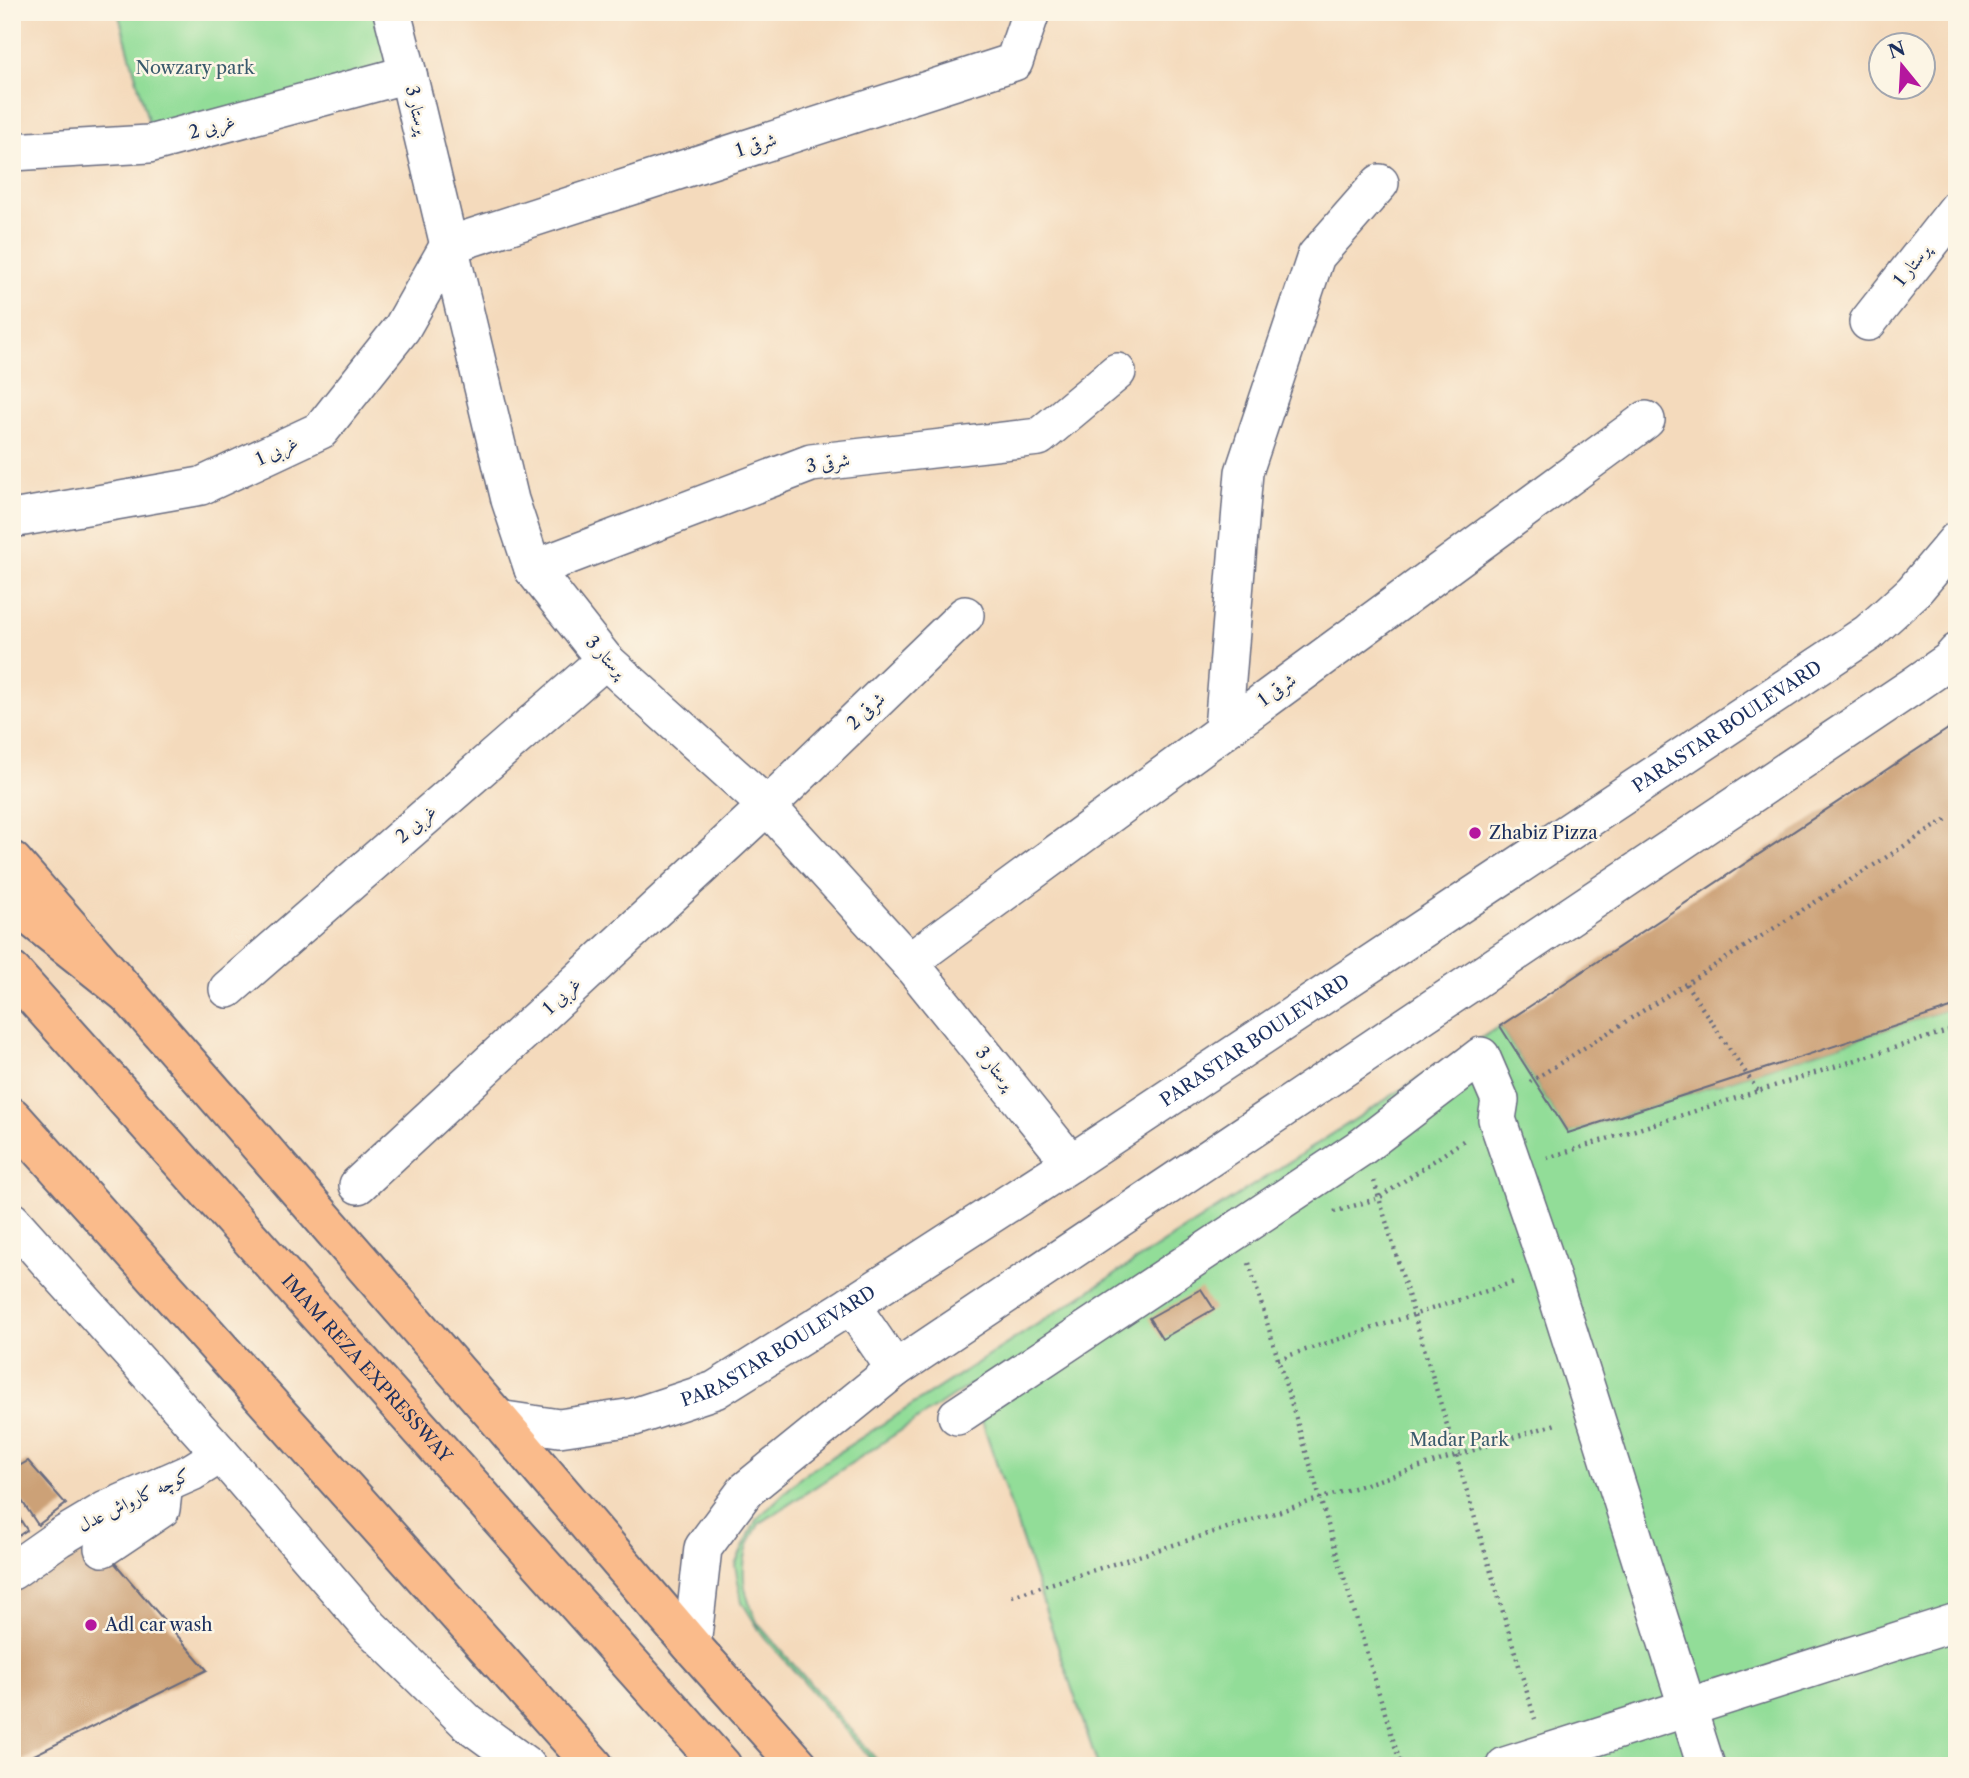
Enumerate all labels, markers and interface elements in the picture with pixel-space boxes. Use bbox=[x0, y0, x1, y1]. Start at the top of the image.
north arrow bbox=[1868, 32, 1938, 102]
text: N bbox=[1885, 37, 1908, 64]
park label: Nowzary park bbox=[135, 57, 256, 79]
street label: پرستار 3 bbox=[401, 84, 434, 138]
street label: غربی 2 bbox=[186, 110, 238, 146]
street label: شرقی 1 bbox=[733, 128, 779, 163]
street label: پرستار 1 bbox=[1889, 238, 1936, 290]
street label: غربی 1 bbox=[252, 432, 303, 472]
street label: شرقی 3 bbox=[805, 448, 852, 479]
street label: پرستار 3 bbox=[581, 632, 632, 684]
street label: PARASTAR BOULEVARD bbox=[1628, 656, 1826, 797]
street label: شرقی 1 bbox=[1254, 669, 1301, 712]
street label: شرقی 2 bbox=[842, 688, 890, 735]
street label: غربی 2 bbox=[391, 800, 442, 849]
place label: Zhabiz Pizza bbox=[1489, 822, 1598, 844]
marker: Zhabiz Pizza bbox=[1467, 825, 1483, 841]
street label: PARASTAR BOULEVARD bbox=[1156, 970, 1354, 1111]
street label: غربی 1 bbox=[538, 973, 587, 1021]
street label: پرستار 3 bbox=[971, 1042, 1020, 1095]
street label: IMAM REZA EXPRESSWAY bbox=[277, 1270, 457, 1468]
street label: PARASTAR BOULEVARD bbox=[678, 1281, 880, 1412]
park label: Madar Park bbox=[1409, 1429, 1510, 1451]
street label: کوچه کارواش عدل bbox=[74, 1463, 194, 1538]
place label: Adl car wash bbox=[104, 1614, 213, 1636]
marker: Adl car wash bbox=[83, 1617, 99, 1633]

